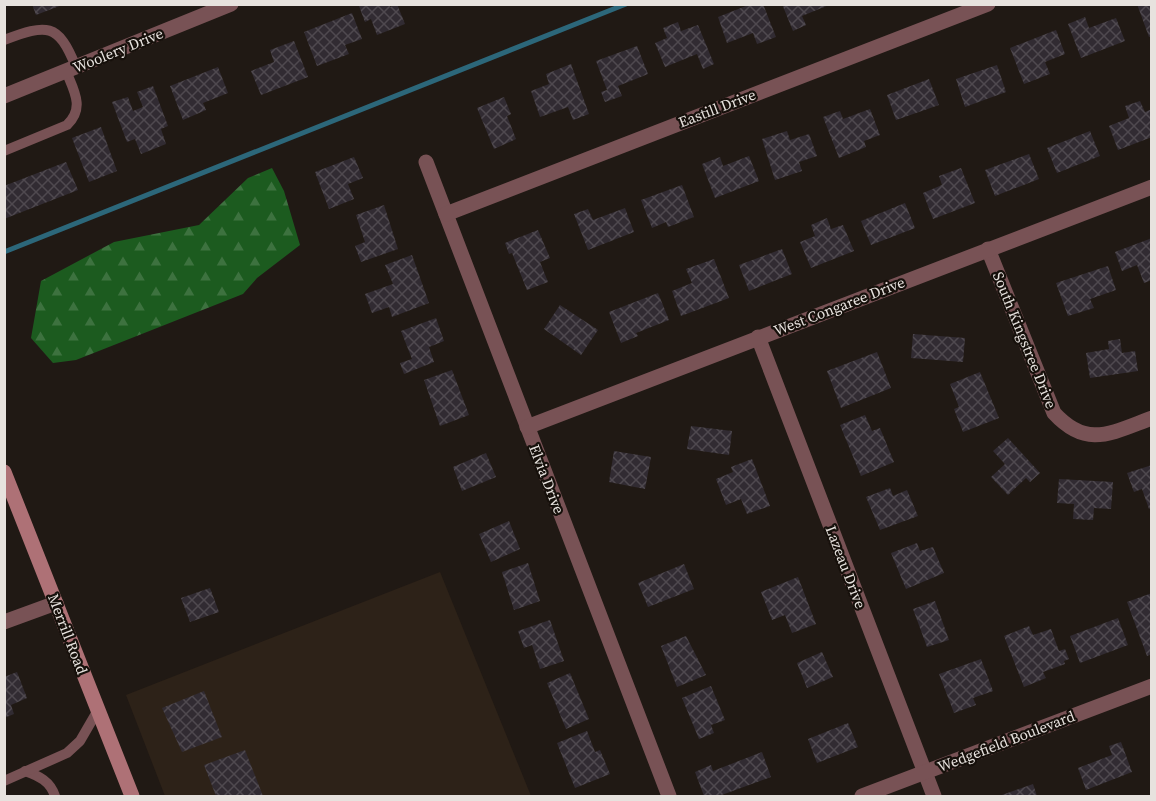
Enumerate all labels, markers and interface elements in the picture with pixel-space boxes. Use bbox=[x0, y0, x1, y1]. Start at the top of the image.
street label: Woolery Drive bbox=[70, 22, 167, 78]
street label: Eastill Drive bbox=[675, 84, 759, 132]
street label: South Kingstree Drive bbox=[988, 268, 1062, 412]
street label: West Congaree Drive bbox=[770, 271, 908, 341]
street label: Elvia Drive bbox=[524, 441, 570, 517]
street label: Lazeau Drive bbox=[821, 523, 872, 612]
street label: Merrill Road bbox=[43, 591, 93, 678]
street label: Wedgefield Boulevard bbox=[934, 705, 1078, 777]

